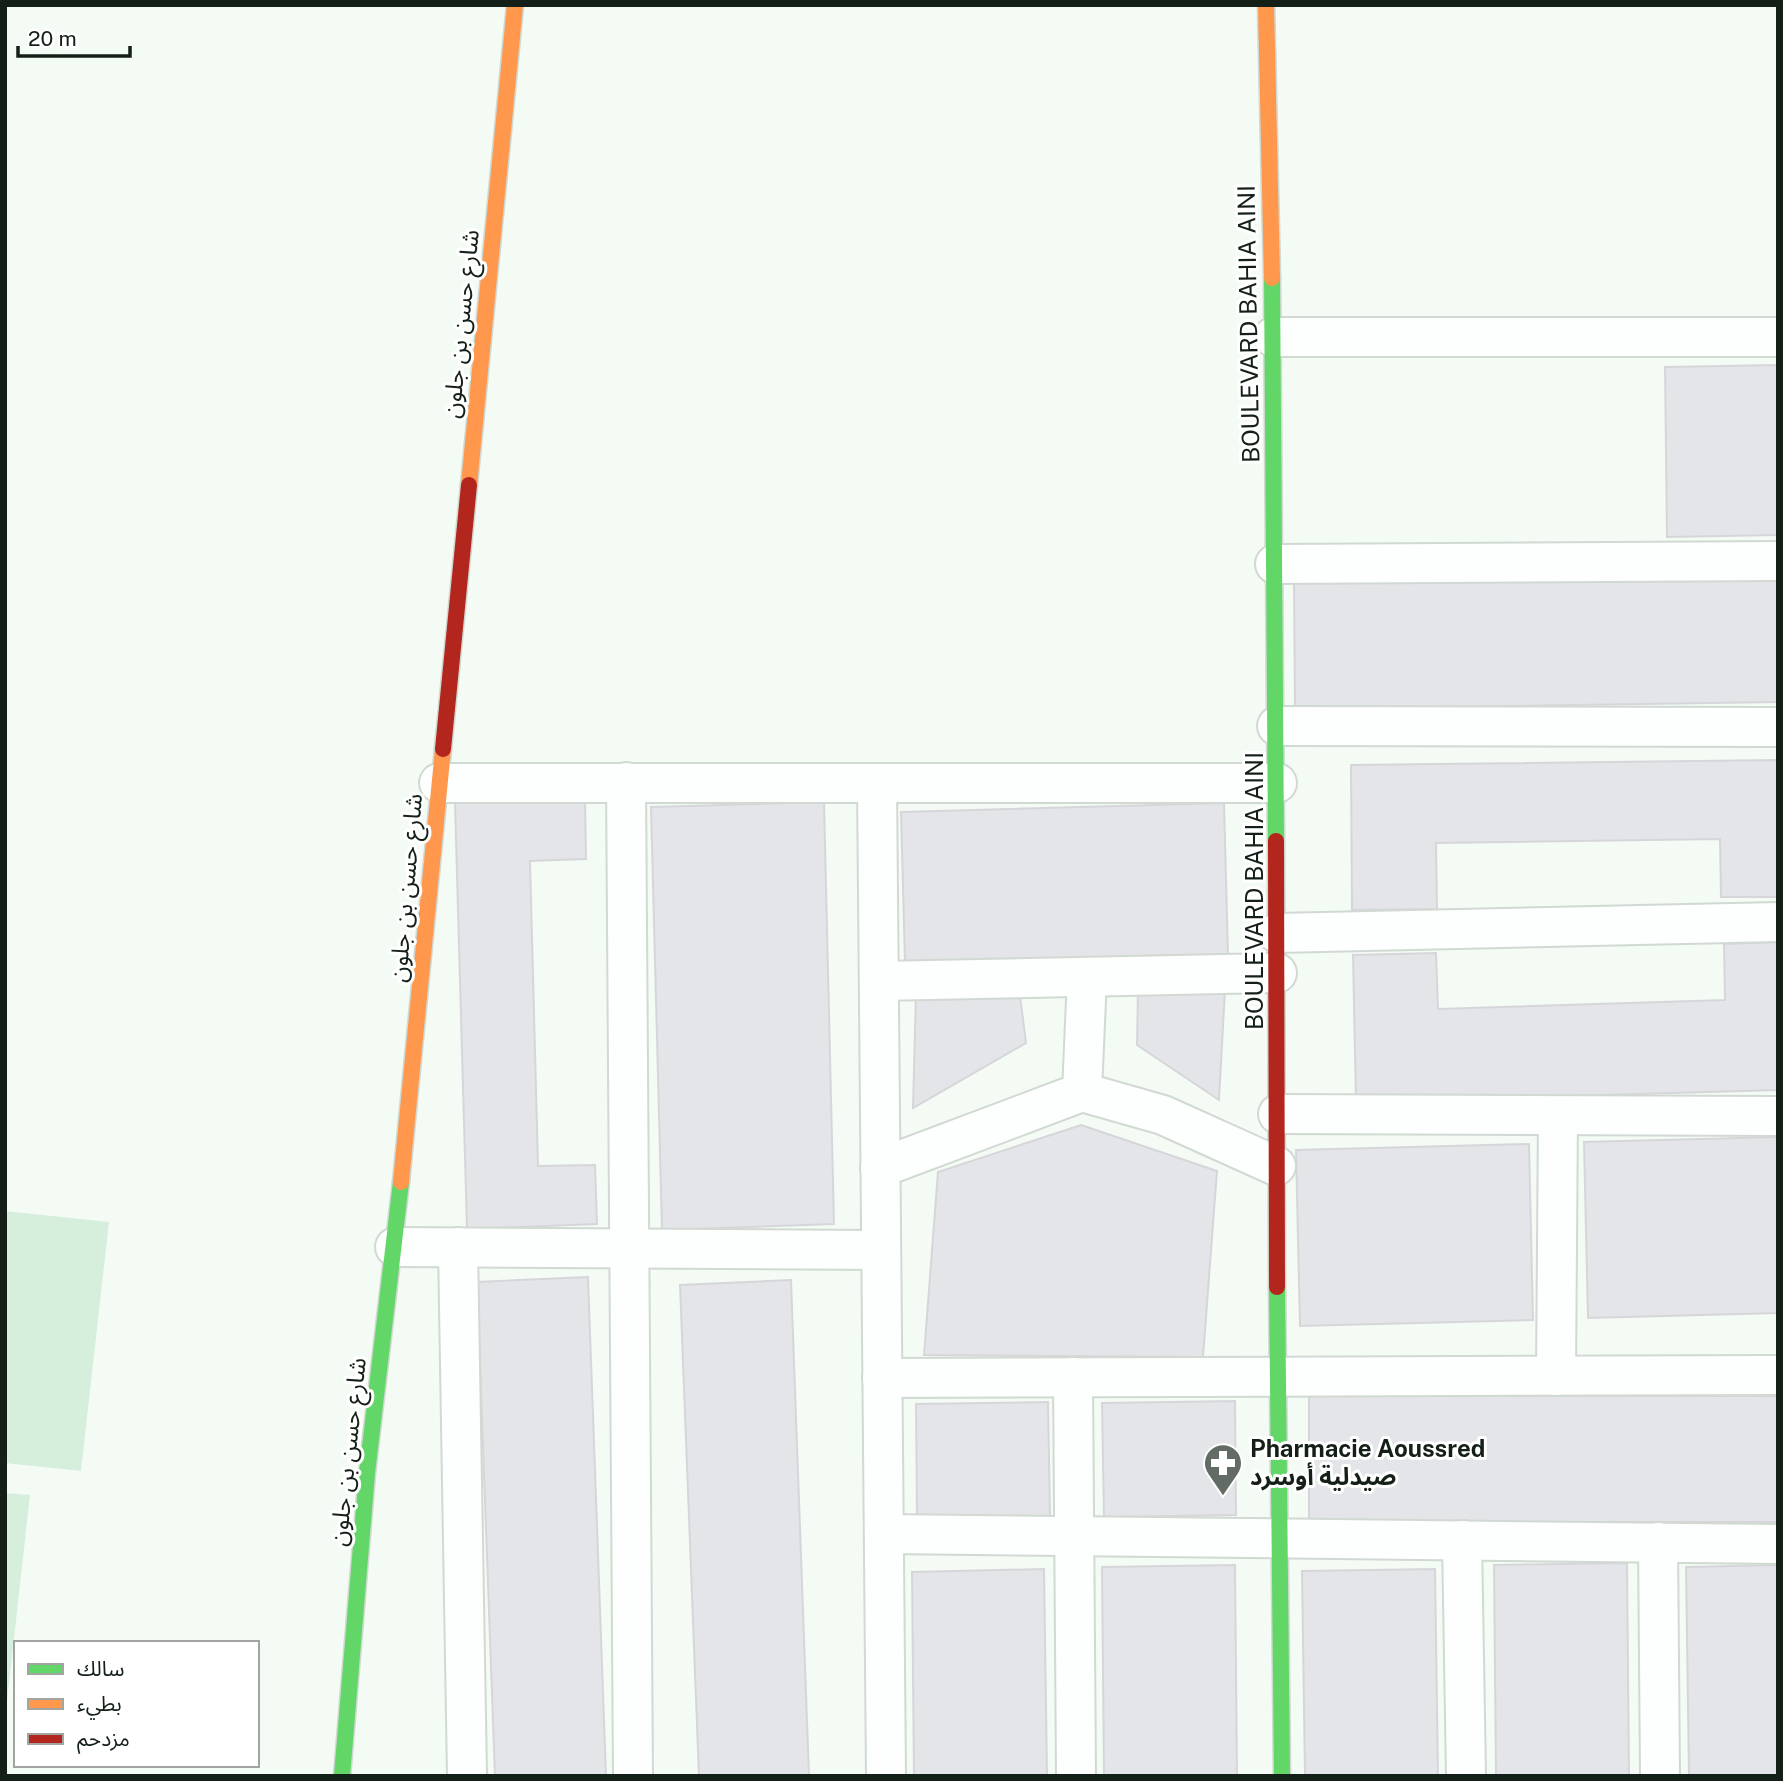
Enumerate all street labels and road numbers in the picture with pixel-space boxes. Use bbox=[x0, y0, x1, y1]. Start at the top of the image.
street label: BOULEVARD BAHIA AINI bbox=[1232, 185, 1264, 463]
street label: شارع حسن بن جلون bbox=[436, 228, 488, 420]
street label: BOULEVARD BAHIA AINI bbox=[1240, 752, 1268, 1030]
street label: شارع حسن بن جلون bbox=[383, 792, 431, 984]
street label: شارع حسن بن جلون bbox=[323, 1356, 375, 1548]

